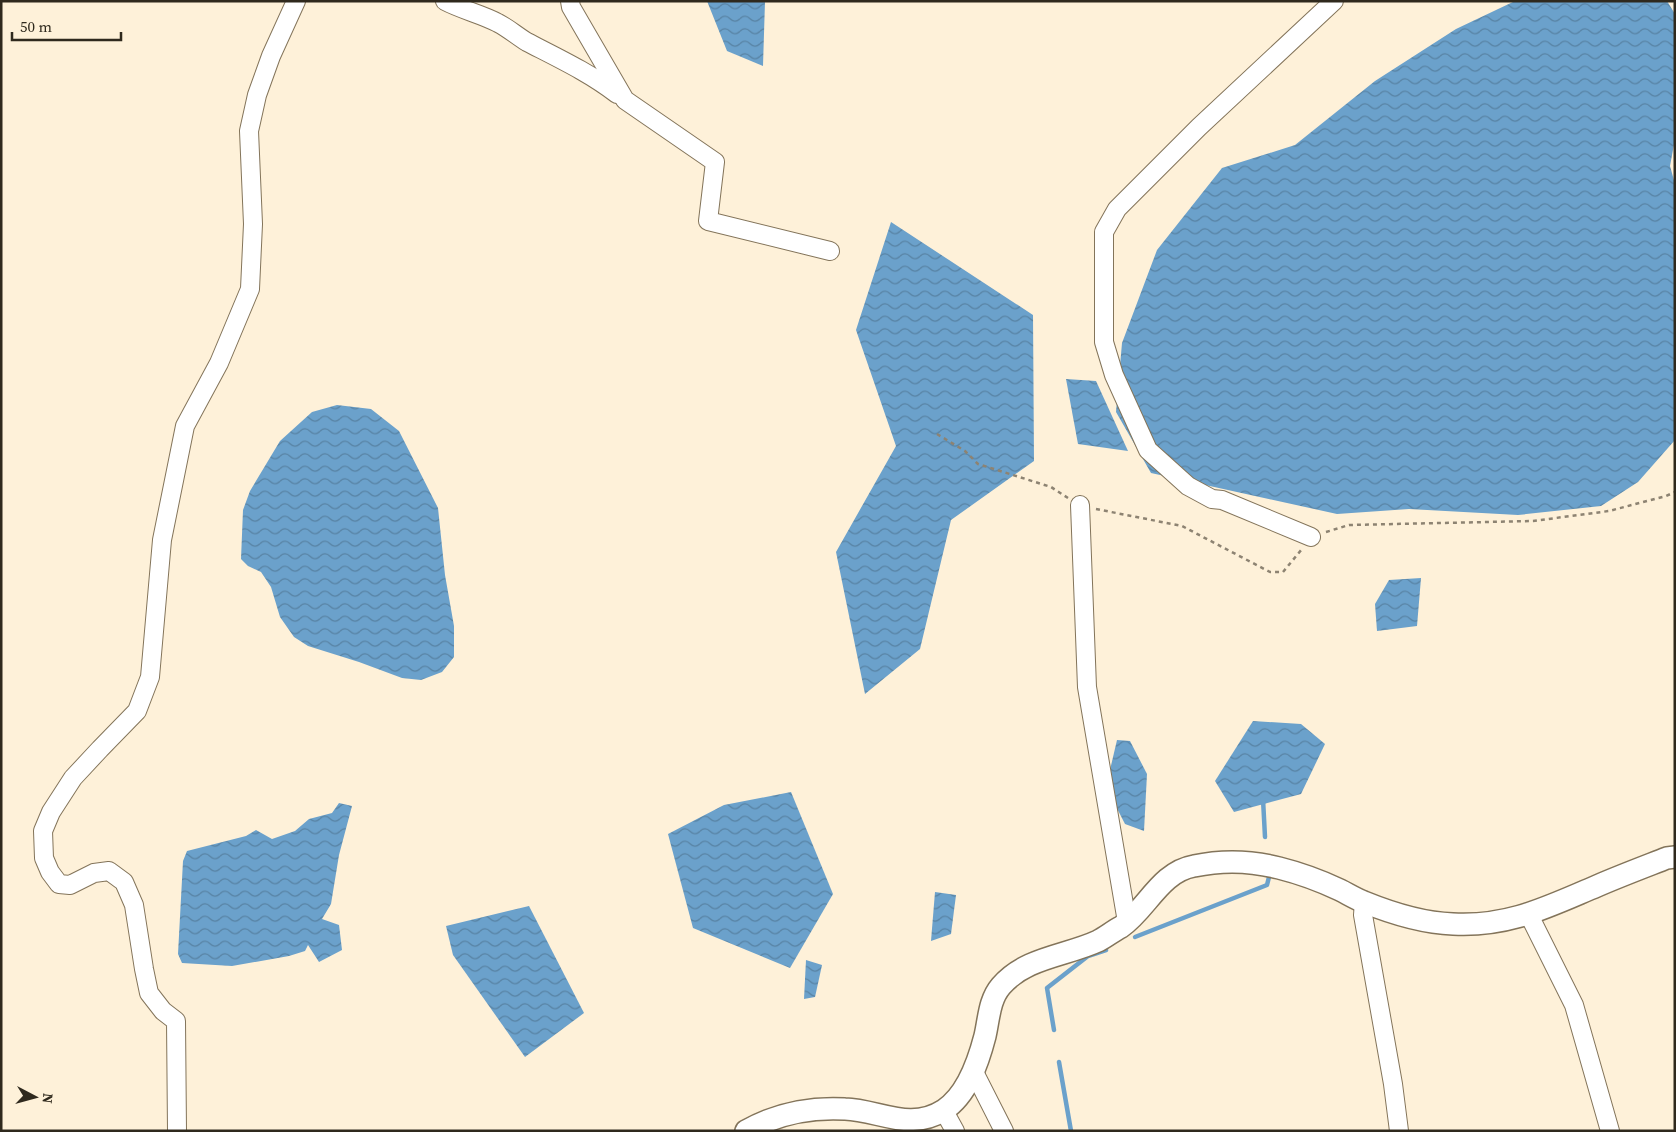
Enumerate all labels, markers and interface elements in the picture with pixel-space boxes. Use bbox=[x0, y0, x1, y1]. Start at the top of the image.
scale bar bbox=[12, 10, 121, 42]
text: 50 m bbox=[20, 16, 52, 37]
north arrow bbox=[10, 1072, 60, 1122]
text: N bbox=[37, 1092, 58, 1104]

